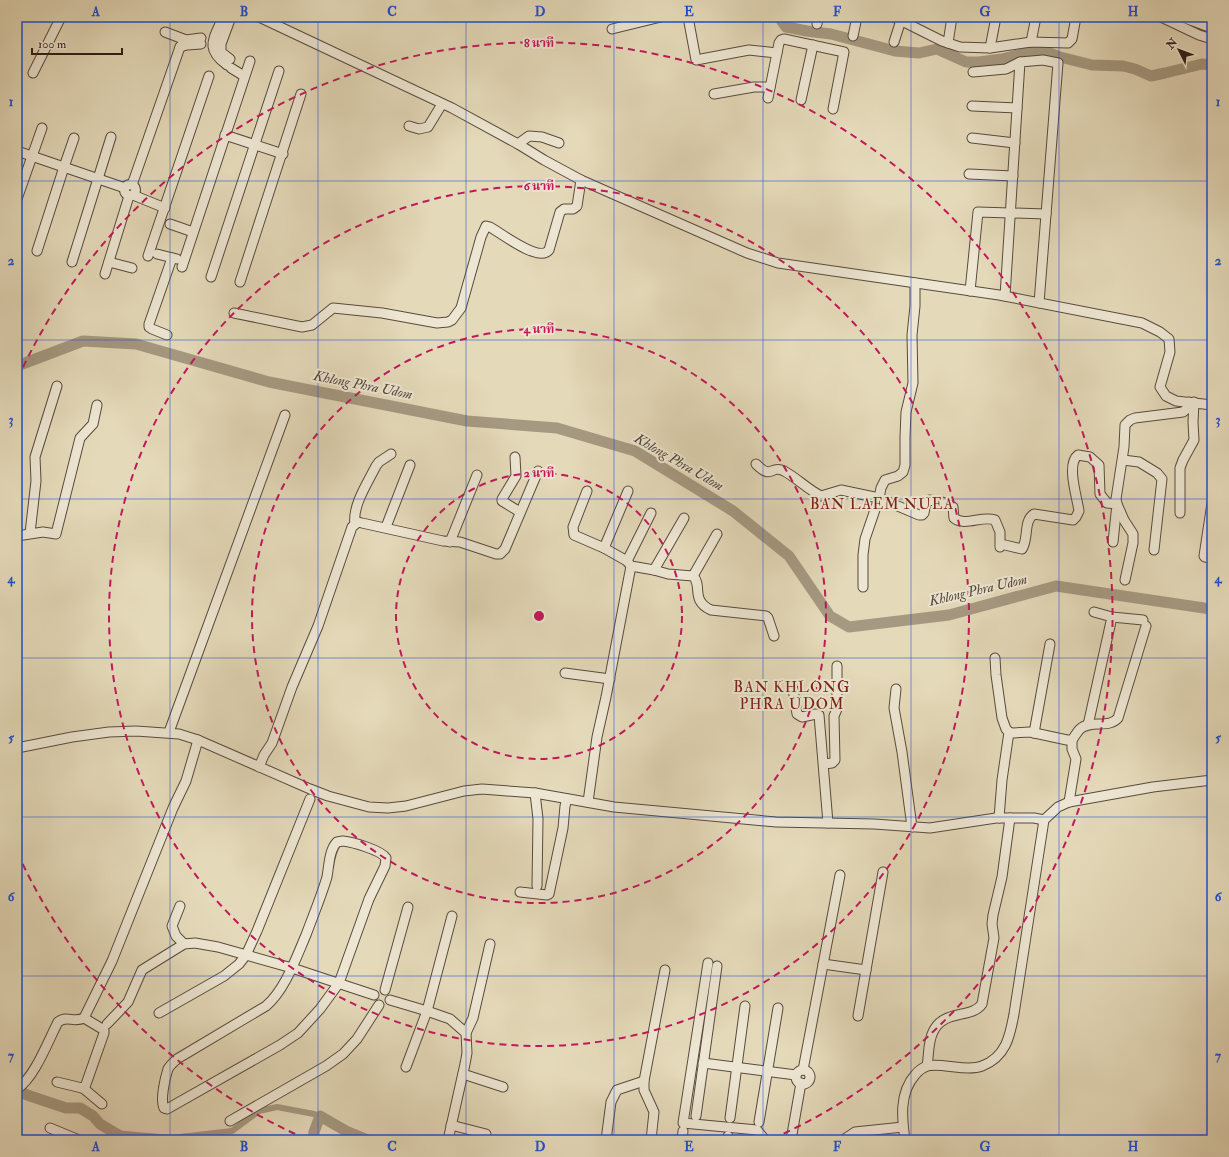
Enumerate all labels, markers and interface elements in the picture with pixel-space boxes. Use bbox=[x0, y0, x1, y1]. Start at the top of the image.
text: A bbox=[91, 4, 101, 20]
text: B bbox=[240, 4, 248, 20]
text: C bbox=[387, 4, 397, 20]
text: D bbox=[535, 4, 546, 20]
text: E bbox=[684, 4, 694, 20]
text: F bbox=[833, 4, 842, 20]
text: G bbox=[980, 4, 991, 20]
text: H bbox=[1128, 4, 1139, 20]
scale bar bbox=[32, 30, 122, 56]
north arrow bbox=[1159, 30, 1199, 70]
text: N bbox=[1163, 35, 1181, 52]
text: 8 นาที bbox=[524, 36, 554, 51]
text: 100 m bbox=[38, 37, 67, 52]
text: 1 bbox=[9, 94, 14, 110]
text: 1 bbox=[1216, 94, 1221, 110]
text: 6 นาที bbox=[524, 179, 554, 194]
text: 2 bbox=[8, 253, 15, 269]
text: 2 bbox=[1215, 253, 1222, 269]
text: 4 นาที bbox=[523, 322, 554, 337]
water label: Khlong Phra Udom bbox=[311, 367, 414, 403]
text: 3 bbox=[9, 412, 14, 428]
text: 3 bbox=[1216, 412, 1221, 428]
water label: Khlong Phra Udom bbox=[631, 429, 727, 494]
text: 2 นาที bbox=[524, 466, 554, 481]
district label: BAN LAEM NUEA bbox=[810, 495, 954, 514]
water label: Khlong Phra Udom bbox=[926, 570, 1029, 610]
text: 4 bbox=[6, 571, 15, 587]
text: 4 bbox=[1213, 571, 1222, 587]
centre of rings bbox=[532, 609, 546, 623]
district label: BAN KHLONG PHRA UDOM bbox=[733, 678, 851, 714]
text: 5 bbox=[8, 730, 14, 746]
text: 5 bbox=[1215, 730, 1221, 746]
text: 6 bbox=[8, 889, 16, 905]
text: 6 bbox=[1215, 889, 1223, 905]
text: 7 bbox=[8, 1048, 15, 1064]
text: 7 bbox=[1215, 1048, 1222, 1064]
text: A bbox=[91, 1139, 101, 1155]
text: B bbox=[240, 1139, 248, 1155]
text: C bbox=[387, 1139, 397, 1155]
text: D bbox=[535, 1139, 546, 1155]
text: E bbox=[684, 1139, 694, 1155]
text: F bbox=[833, 1139, 842, 1155]
text: G bbox=[980, 1139, 991, 1155]
text: H bbox=[1128, 1139, 1139, 1155]

